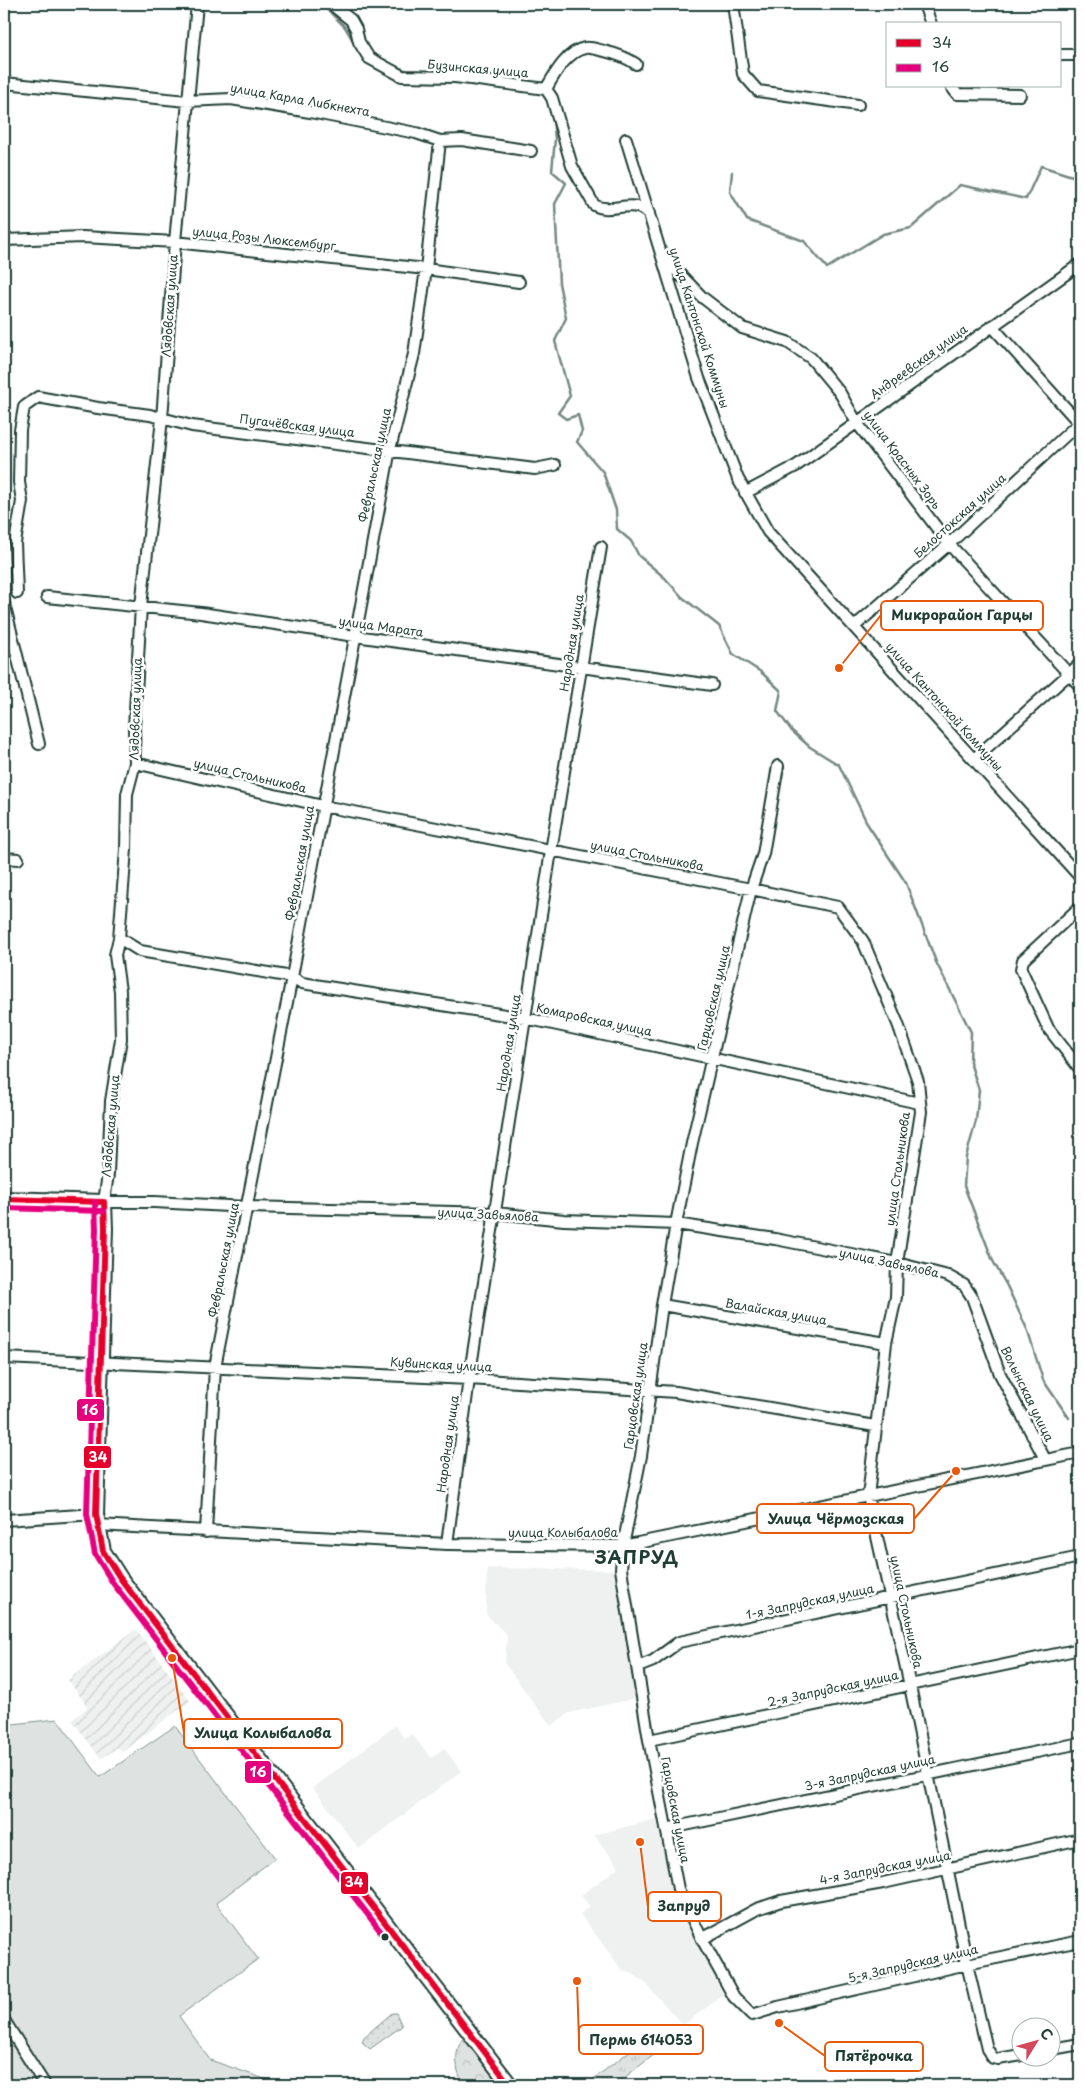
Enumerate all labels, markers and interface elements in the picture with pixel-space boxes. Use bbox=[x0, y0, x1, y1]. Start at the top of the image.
legend bbox=[886, 22, 1062, 88]
text: 34 bbox=[932, 30, 952, 53]
text: 16 bbox=[932, 54, 949, 77]
street label: Бузинская улица bbox=[427, 55, 530, 81]
street label: улица Карла Либкнехта bbox=[229, 78, 372, 120]
street label: улица Розы Люксембург bbox=[191, 222, 337, 255]
street label: улица Кантонской Коммуны bbox=[665, 245, 734, 410]
street label: Лядовская улица bbox=[156, 254, 182, 358]
street label: Андреевская улица bbox=[866, 319, 971, 403]
street label: Февральская улица bbox=[353, 405, 395, 524]
street label: улица Красных Зорь bbox=[860, 406, 946, 513]
street label: Пугачёвская улица bbox=[239, 409, 356, 441]
street label: Белостокская улица bbox=[909, 468, 1010, 562]
street label: Народная улица bbox=[554, 592, 588, 693]
callout: Микрорайон Гарцы bbox=[881, 601, 1043, 630]
text: Микрорайон Гарцы bbox=[891, 604, 1033, 625]
street label: улица Марата bbox=[338, 611, 425, 641]
street label: улица Кантонской Коммуны bbox=[882, 638, 1008, 775]
street label: Лядовская улица bbox=[124, 657, 146, 761]
street label: улица Стольникова bbox=[192, 753, 309, 797]
street label: Февральская улица bbox=[280, 803, 318, 922]
street label: улица Стольникова bbox=[589, 835, 706, 875]
street label: Гарцовская улица bbox=[692, 943, 734, 1052]
street label: Народная улица bbox=[491, 992, 525, 1093]
street label: Комаровская улица bbox=[535, 998, 654, 1040]
street label: Лядовская улица bbox=[97, 1074, 123, 1178]
street label: улица Стольникова bbox=[880, 1110, 914, 1227]
street label: Февральская улица bbox=[203, 1200, 243, 1319]
street label: улица Завьялова bbox=[437, 1202, 540, 1226]
street label: улица Завьялова bbox=[838, 1243, 941, 1281]
street label: Валайская улица bbox=[724, 1293, 829, 1329]
street label: Гарцовская улица bbox=[619, 1341, 652, 1451]
street label: Волынская улица bbox=[997, 1343, 1059, 1445]
street label: Кувинская улица bbox=[390, 1352, 493, 1376]
street label: Народная улица bbox=[431, 1394, 463, 1494]
line badge: 16 bbox=[76, 1398, 105, 1422]
text: 16 bbox=[82, 1399, 98, 1420]
line badge: 34 bbox=[83, 1445, 112, 1469]
text: 34 bbox=[89, 1446, 108, 1467]
callout: Улица Чёрмозская bbox=[757, 1504, 914, 1533]
text: Улица Чёрмозская bbox=[767, 1508, 904, 1529]
street label: улица Колыбалова bbox=[508, 1523, 619, 1541]
district label: ЗАПРУД bbox=[594, 1543, 679, 1570]
street label: улица Стольникова bbox=[886, 1554, 928, 1671]
street label: 1-я Запрудская улица bbox=[744, 1579, 876, 1623]
street label: 2-я Запрудская улица bbox=[766, 1665, 900, 1711]
callout: Улица Колыбалова bbox=[184, 1719, 342, 1748]
text: Улица Колыбалова bbox=[193, 1722, 332, 1743]
street label: 3-я Запрудская улица bbox=[803, 1749, 937, 1795]
street label: Гарцовская улица bbox=[657, 1755, 695, 1865]
line badge: 16 bbox=[244, 1760, 272, 1784]
text: 16 bbox=[250, 1761, 266, 1782]
street label: 4-я Запрудская улица bbox=[818, 1845, 952, 1889]
line badge: 34 bbox=[340, 1871, 369, 1895]
text: 34 bbox=[345, 1871, 364, 1892]
callout: Запруд bbox=[648, 1892, 721, 1921]
text: Запруд bbox=[657, 1895, 711, 1916]
unlabelled marker bbox=[380, 1932, 390, 1942]
street label: 5-я Запрудская улица bbox=[846, 1939, 980, 1987]
north arrow bbox=[1012, 2016, 1062, 2066]
text: С bbox=[1035, 2023, 1058, 2044]
callout: Пермь 614053 bbox=[579, 2025, 703, 2054]
text: Пермь 614053 bbox=[589, 2029, 693, 2050]
callout: Пятёрочка bbox=[825, 2042, 923, 2071]
text: Пятёрочка bbox=[835, 2045, 913, 2066]

